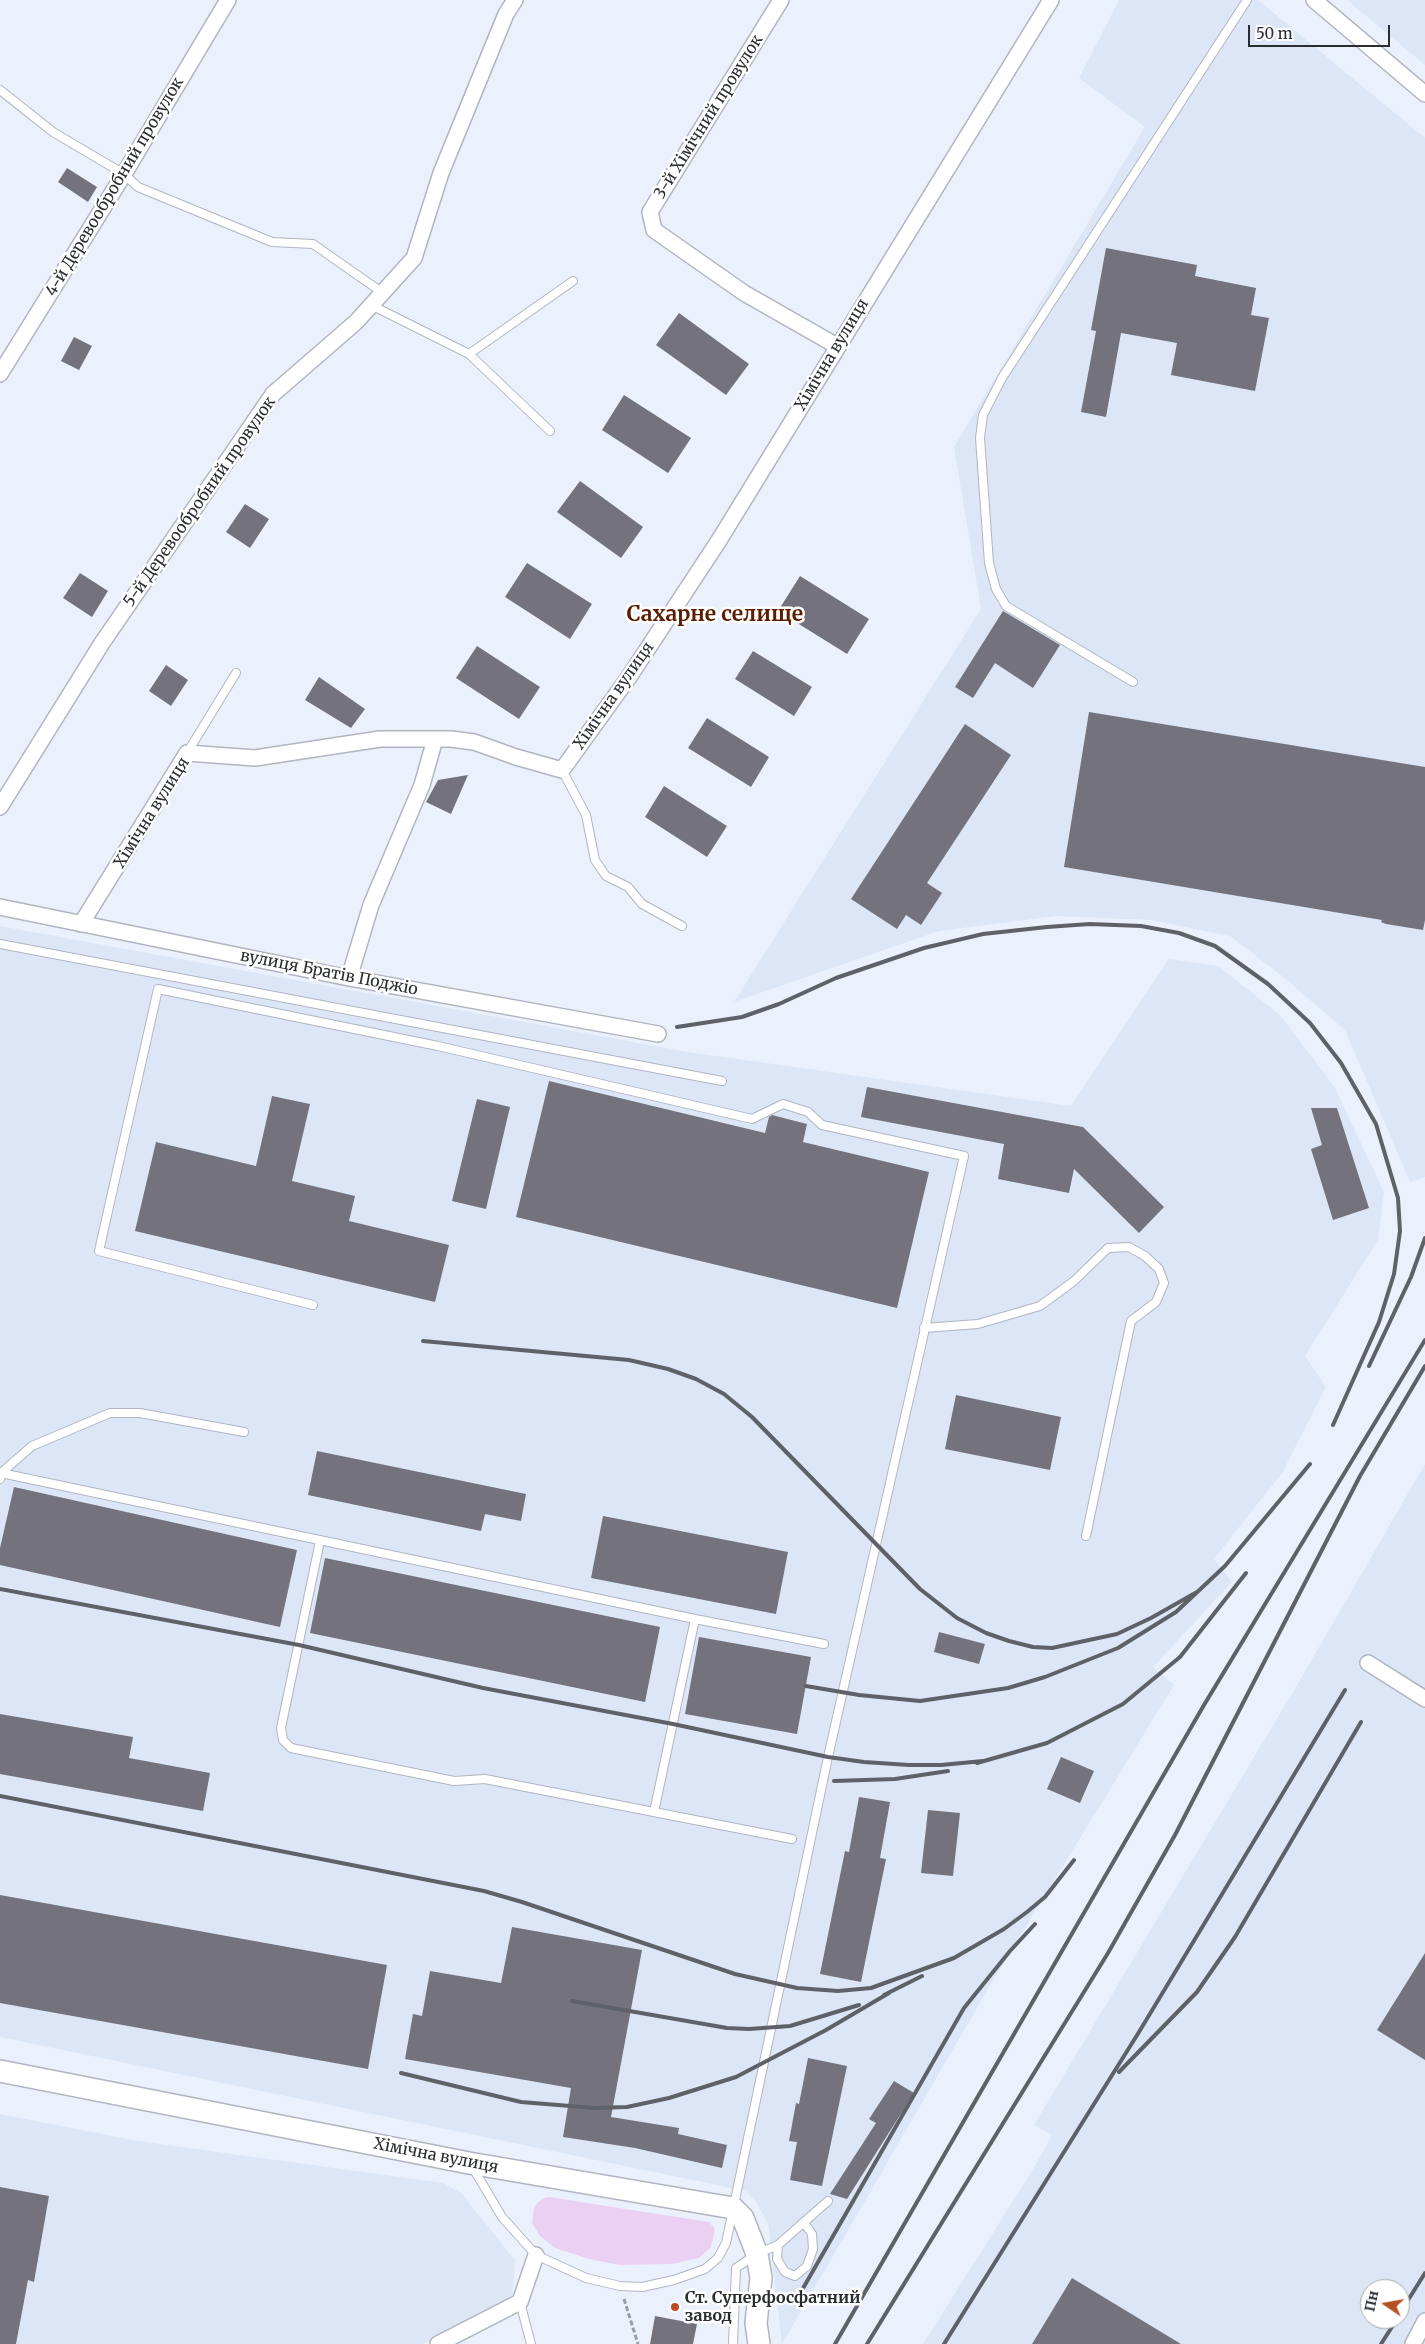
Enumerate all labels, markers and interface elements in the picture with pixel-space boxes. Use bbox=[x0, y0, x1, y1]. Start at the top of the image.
scale bar bbox=[1250, 15, 1392, 47]
text: 50 m bbox=[1256, 24, 1293, 43]
street label: 3-й Хімічний провулок bbox=[651, 31, 767, 203]
street label: 4-й Деревообробний провулок bbox=[42, 74, 188, 300]
street label: Хімічна вулиця bbox=[791, 296, 873, 414]
street label: 5-й Деревообробний провулок bbox=[120, 393, 280, 611]
district label: Сахарне селище bbox=[627, 602, 803, 628]
street label: Хімічна вулиця bbox=[570, 638, 658, 754]
street label: Хімічна вулиця bbox=[110, 754, 194, 872]
street label: вулиця Братів Поджіо bbox=[239, 946, 419, 1000]
street label: Хімічна вулиця bbox=[372, 2134, 500, 2178]
north arrow bbox=[1360, 2279, 1410, 2329]
place label: Ст. Суперфосфатний завод bbox=[685, 2288, 861, 2326]
text: Пн bbox=[1360, 2289, 1382, 2313]
marker: Ст. Суперфосфатний завод bbox=[669, 2301, 681, 2313]

